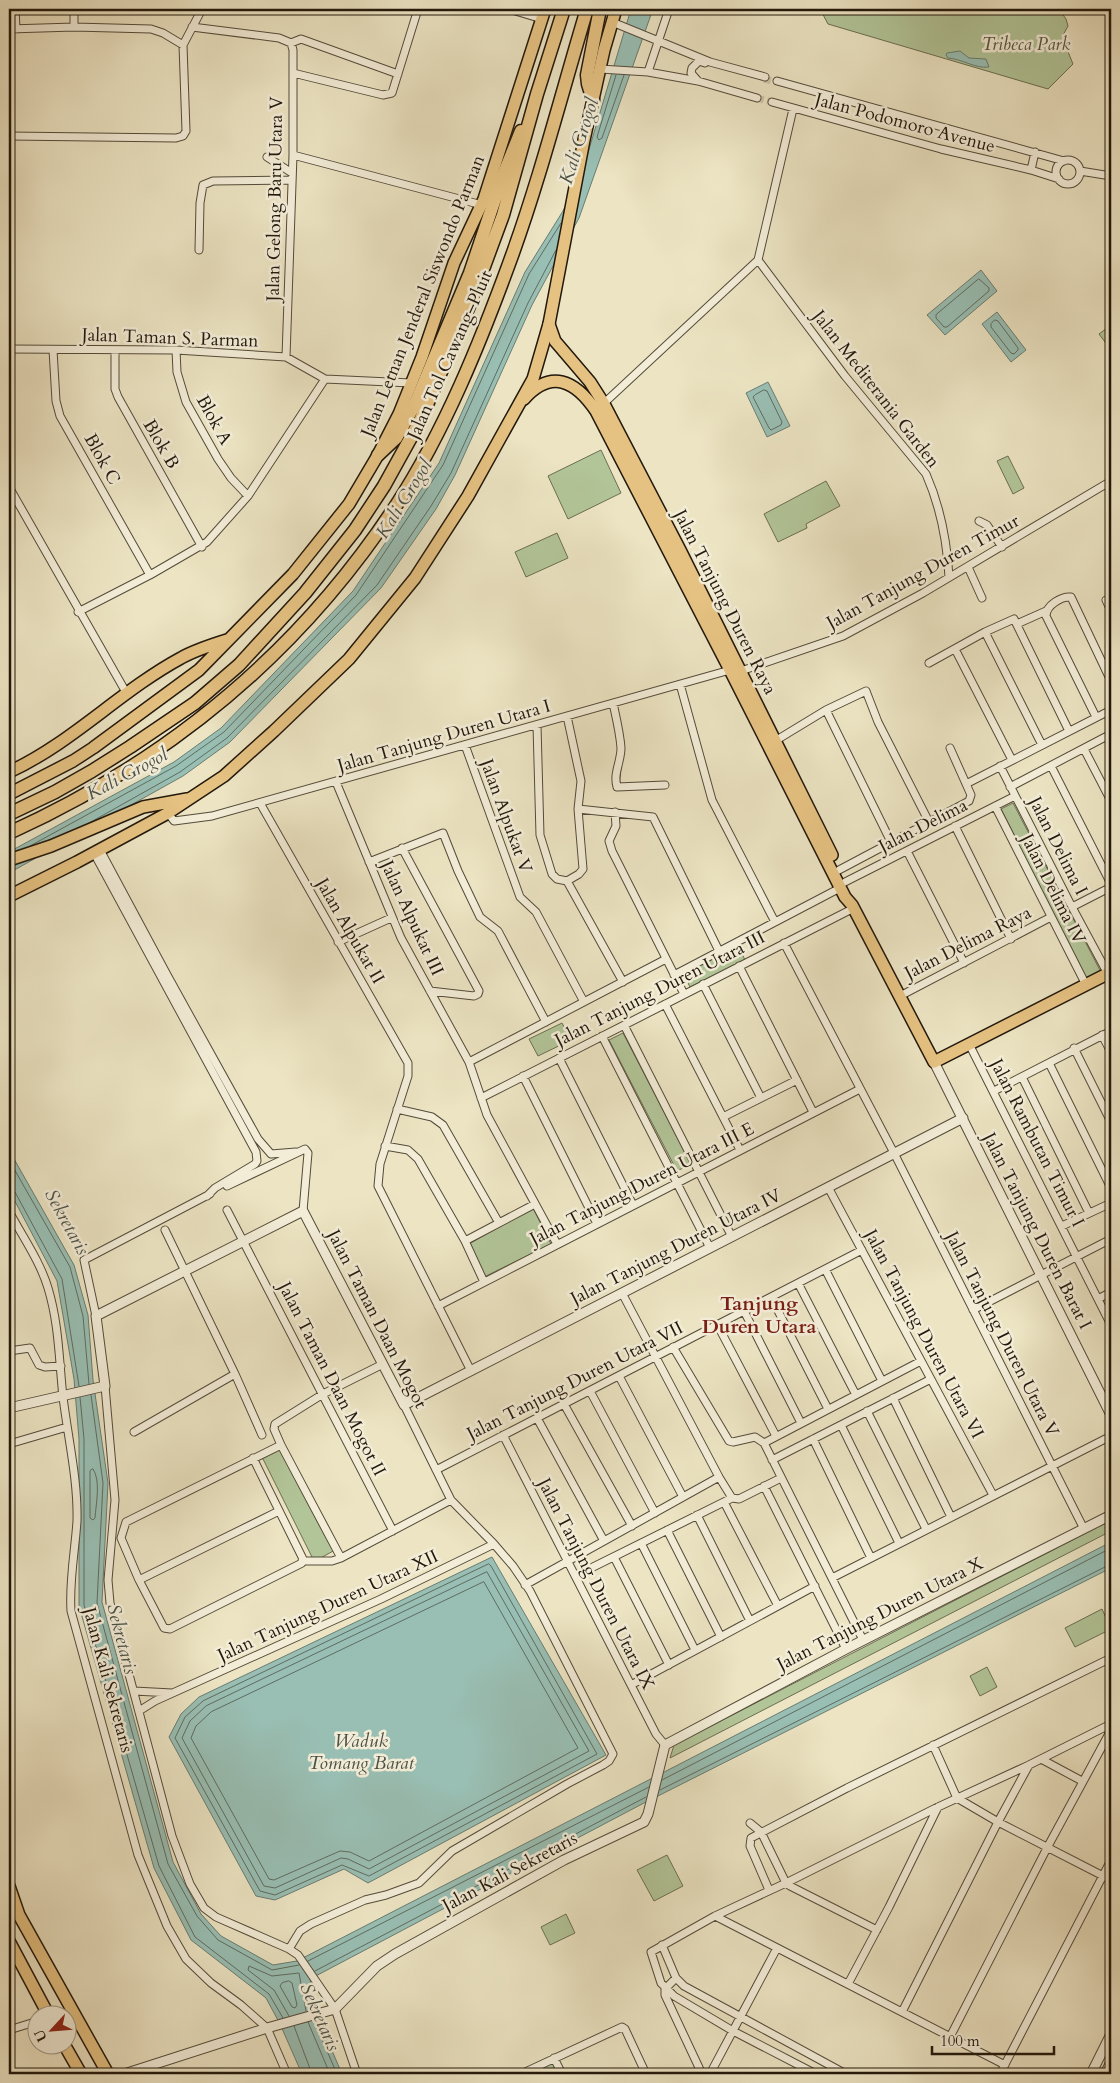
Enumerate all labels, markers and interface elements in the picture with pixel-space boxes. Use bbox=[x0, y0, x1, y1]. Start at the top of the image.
park label: Tribeca Park bbox=[982, 32, 1070, 57]
street label: Jalan Podomoro Avenue bbox=[809, 86, 998, 159]
water label: Kali Grogol bbox=[553, 94, 605, 187]
street label: Jalan Gelong Baru Utara V bbox=[261, 96, 289, 305]
street label: Jalan Letnan Jenderal Siswondo Parman bbox=[354, 151, 491, 443]
street label: Jalan Tol Cawang–Pluit bbox=[400, 266, 499, 447]
street label: Jalan Mediterania Garden bbox=[805, 303, 946, 474]
street label: Jalan Taman S. Parman bbox=[78, 322, 260, 354]
street label: Blok A bbox=[190, 390, 238, 450]
street label: Blok B bbox=[137, 415, 185, 473]
street label: Blok C bbox=[78, 429, 126, 489]
water label: Kali Grogol bbox=[369, 454, 439, 544]
street label: Jalan Tanjung Duren Raya bbox=[666, 503, 783, 699]
street label: Jalan Tanjung Duren Timur bbox=[819, 508, 1024, 637]
street label: Jalan Tanjung Duren Utara I bbox=[332, 694, 553, 779]
water label: Kali Grogol bbox=[82, 741, 173, 806]
street label: Jalan Alpukat V bbox=[473, 753, 538, 877]
street label: Jalan Delima I bbox=[1021, 790, 1094, 900]
street label: Jalan Delima bbox=[872, 793, 972, 860]
street label: Jalan Delima IV bbox=[1013, 827, 1092, 949]
street label: Jalan Alpukat III bbox=[373, 854, 450, 980]
street label: Jalan Alpukat II bbox=[308, 871, 390, 989]
street label: Jalan Delima Raya bbox=[898, 900, 1036, 987]
street label: Jalan Tanjung Duren Utara III bbox=[548, 925, 769, 1054]
street label: Jalan Rambutan Timur I bbox=[982, 1052, 1090, 1231]
street label: Jalan Tanjung Duren Utara III E bbox=[523, 1116, 758, 1253]
street label: Jalan Tanjung Duren Barat I bbox=[975, 1126, 1098, 1334]
street label: Jalan Tanjung Duren Utara IV bbox=[564, 1182, 786, 1313]
water label: Sekretaris bbox=[38, 1184, 96, 1260]
street label: Jalan Tanjung Duren Utara VI bbox=[857, 1222, 990, 1443]
street label: Jalan Taman Daan Mogot bbox=[320, 1223, 433, 1413]
street label: Jalan Tanjung Duren Utara V bbox=[938, 1224, 1065, 1442]
street label: Jalan Taman Daan Mogot II bbox=[271, 1275, 392, 1480]
district label: Tanjung Duren Utara bbox=[702, 1290, 816, 1340]
street label: Jalan Tanjung Duren Utara VII bbox=[460, 1315, 687, 1448]
street label: Jalan Tanjung Duren Utara IX bbox=[530, 1471, 661, 1695]
street label: Jalan Tanjung Duren Utara XII bbox=[211, 1544, 442, 1669]
street label: Jalan Tanjung Duren Utara X bbox=[770, 1551, 988, 1678]
water label: Sekretaris bbox=[100, 1601, 144, 1678]
street label: Jalan Kali Sekretaris bbox=[76, 1602, 139, 1755]
water label: Waduk Tomang Barat bbox=[308, 1728, 414, 1776]
street label: Jalan Kali Sekretaris bbox=[435, 1826, 582, 1920]
water label: Sekretaris bbox=[293, 1979, 347, 2056]
north arrow bbox=[28, 2006, 78, 2056]
scale bar bbox=[932, 2023, 1055, 2055]
text: U bbox=[29, 2026, 52, 2045]
text: 100 m bbox=[940, 2031, 980, 2051]

